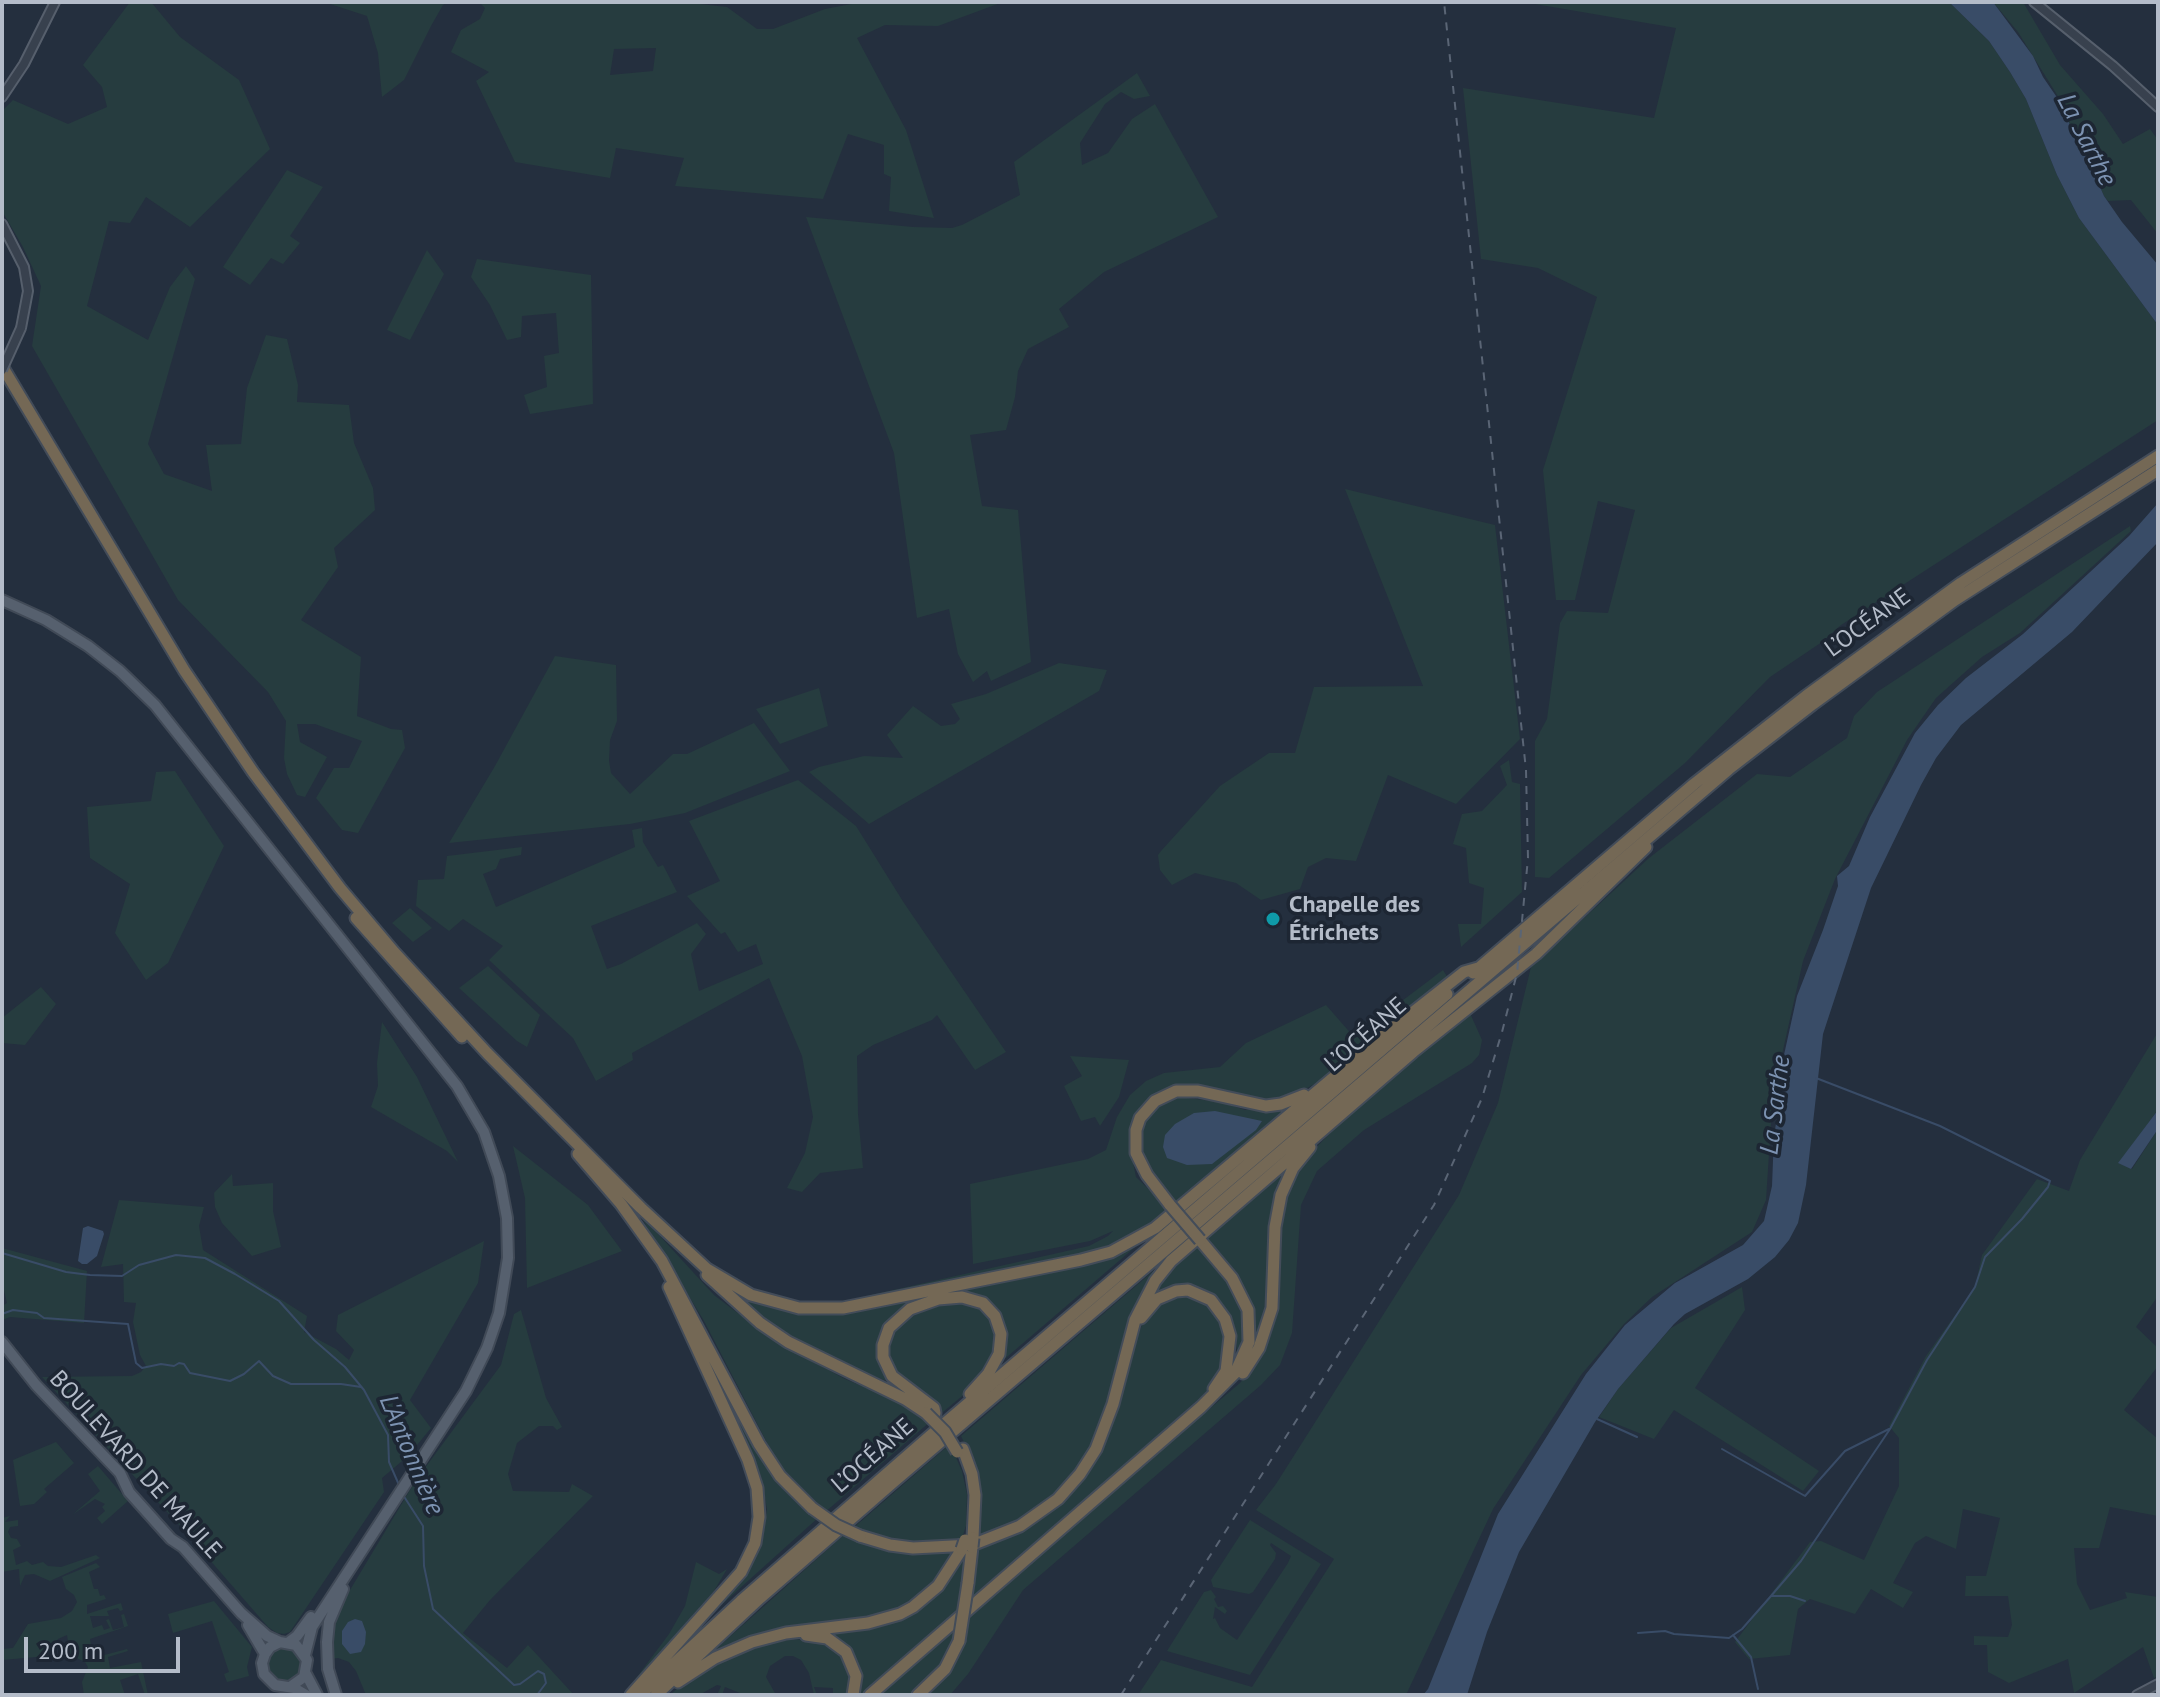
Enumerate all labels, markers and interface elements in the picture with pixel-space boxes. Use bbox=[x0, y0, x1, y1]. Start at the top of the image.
water label: La Sarthe bbox=[2049, 88, 2123, 192]
street label: L’OCÉANE bbox=[1819, 582, 1917, 664]
place label: Chapelle des Étrichets bbox=[1289, 891, 1420, 947]
marker: Chapelle des Étrichets bbox=[1264, 910, 1282, 928]
street label: L’OCÉANE bbox=[1319, 992, 1413, 1078]
water label: La Sarthe bbox=[1754, 1054, 1798, 1156]
street label: BOULEVARD DE MAULE bbox=[43, 1365, 227, 1565]
water label: L'Antonnière bbox=[372, 1390, 450, 1520]
street label: L’OCÉANE bbox=[826, 1413, 920, 1499]
scale bar bbox=[28, 1621, 184, 1671]
text: 200 m bbox=[38, 1635, 103, 1666]

